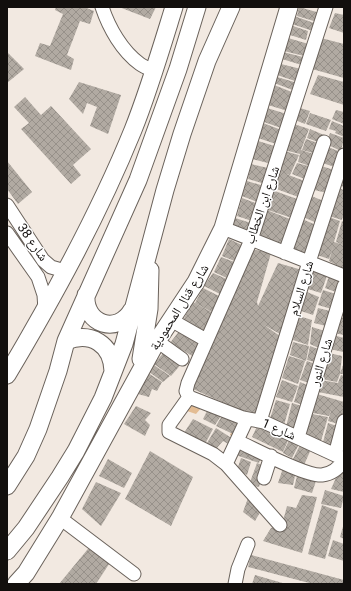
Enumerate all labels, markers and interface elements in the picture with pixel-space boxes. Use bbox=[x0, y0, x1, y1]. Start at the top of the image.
street label: شارع ابن الخطاب bbox=[242, 164, 284, 247]
street label: شارع 38 bbox=[13, 220, 51, 265]
street label: شارع السلام bbox=[286, 259, 318, 318]
street label: شارع قنال المحمودية bbox=[147, 261, 213, 354]
street label: شارع النور bbox=[306, 337, 337, 389]
street label: شارع 1 bbox=[259, 415, 298, 445]

